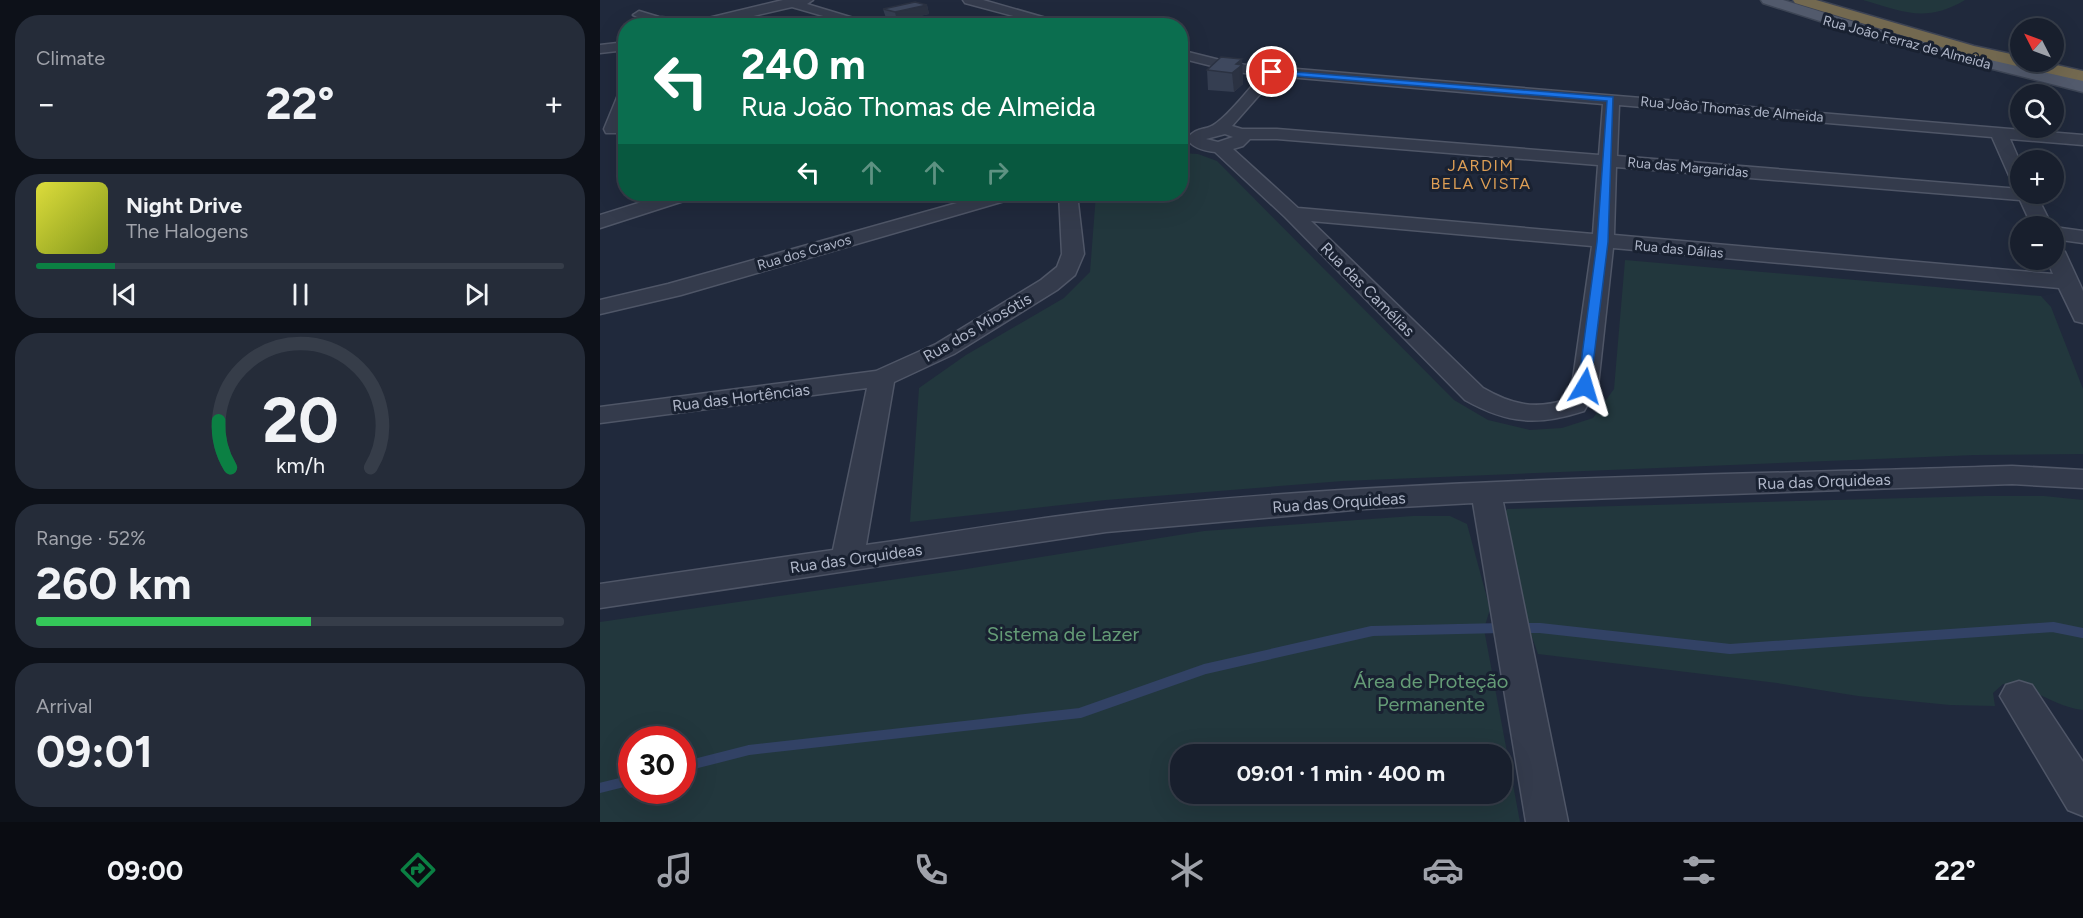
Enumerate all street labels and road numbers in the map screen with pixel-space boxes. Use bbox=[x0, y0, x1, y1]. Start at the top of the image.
street label: Rua João Ferraz de Almeida bbox=[1821, 12, 1993, 73]
street label: Rua João Thomas de Almeida bbox=[1640, 93, 1824, 126]
street label: Rua das Margaridas bbox=[1627, 154, 1749, 181]
street label: Rua dos Cravos bbox=[755, 231, 853, 274]
street label: Rua das Dálias bbox=[1634, 237, 1724, 262]
street label: Rua das Camélias bbox=[1317, 238, 1419, 340]
street label: Rua dos Miosótis bbox=[920, 289, 1035, 366]
street label: Rua das Hortências bbox=[671, 380, 811, 415]
street label: Rua das Orquideas bbox=[1757, 470, 1891, 493]
street label: Rua das Orquideas bbox=[1272, 488, 1406, 517]
street label: Rua das Orquideas bbox=[789, 540, 923, 577]

